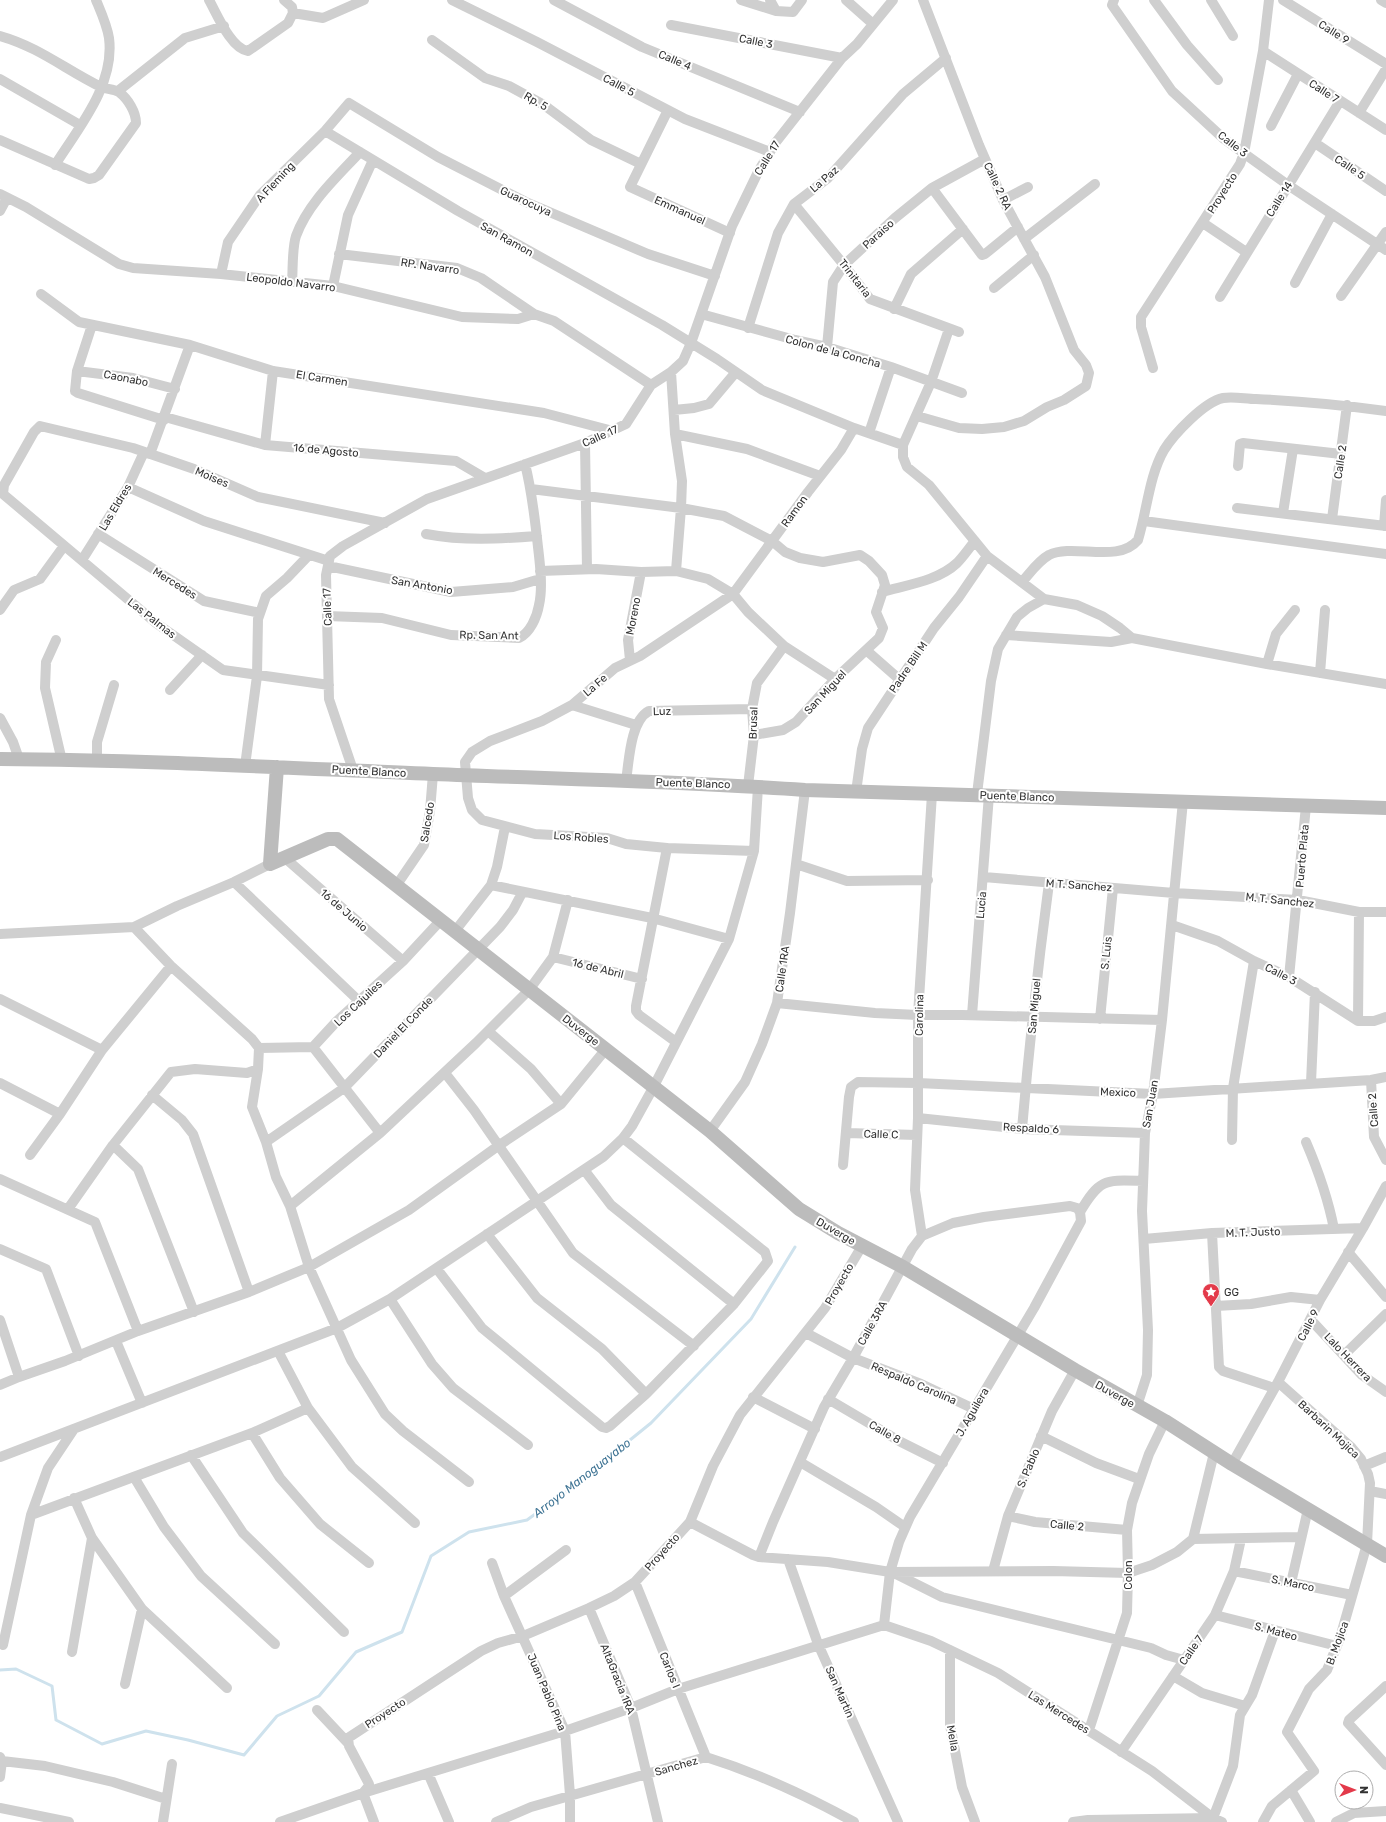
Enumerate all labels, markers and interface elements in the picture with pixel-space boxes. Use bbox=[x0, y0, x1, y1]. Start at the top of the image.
street label: Calle 9 bbox=[1316, 18, 1352, 47]
street label: Calle 3 bbox=[738, 32, 774, 51]
street label: Calle 4 bbox=[656, 48, 693, 73]
street label: Calle 5 bbox=[601, 72, 637, 99]
street label: Calle 7 bbox=[1306, 77, 1342, 106]
street label: Rp. 5 bbox=[521, 89, 551, 114]
street label: Calle 3 bbox=[1215, 129, 1250, 160]
street label: Calle 17 bbox=[752, 138, 783, 178]
street label: Calle 5 bbox=[1332, 152, 1368, 183]
street label: A Fleming bbox=[253, 159, 297, 205]
street label: Calle 2 RA bbox=[981, 160, 1015, 213]
street label: La Paz bbox=[807, 163, 842, 195]
street label: Proyecto bbox=[1205, 170, 1240, 216]
street label: Calle 14 bbox=[1264, 179, 1295, 219]
street label: Guarocuya bbox=[498, 184, 554, 219]
street label: Emmanuel bbox=[652, 193, 707, 227]
street label: Paraiso bbox=[860, 217, 897, 252]
street label: San Ramon bbox=[478, 220, 535, 259]
street label: RP. Navarro bbox=[400, 256, 460, 277]
street label: Trinitaria bbox=[836, 257, 874, 300]
street label: Leopoldo Navarro bbox=[246, 271, 336, 294]
street label: Colon de la Concha bbox=[784, 333, 882, 370]
street label: Caonabo bbox=[102, 368, 149, 389]
street label: El Carmen bbox=[295, 368, 349, 389]
street label: Calle 17 bbox=[580, 423, 621, 450]
street label: 16 de Agosto bbox=[293, 441, 359, 460]
street label: Calle 2 bbox=[1332, 444, 1349, 480]
street label: Moises bbox=[193, 465, 231, 490]
street label: Las Eldres bbox=[96, 481, 135, 533]
street label: Ramon bbox=[779, 493, 810, 530]
street label: Mercedes bbox=[150, 565, 200, 602]
street label: San Antonio bbox=[390, 574, 454, 597]
street label: Calle 17 bbox=[320, 587, 335, 626]
street label: Las Palmas bbox=[125, 595, 179, 642]
street label: Moreno bbox=[623, 596, 644, 636]
street label: Rp. San Ant bbox=[459, 628, 519, 643]
street label: Padre Bill M bbox=[886, 639, 930, 695]
street label: San Miguel bbox=[802, 668, 849, 717]
street label: La Fe bbox=[581, 671, 610, 699]
street label: Luz bbox=[653, 705, 672, 718]
street label: Brusal bbox=[746, 707, 761, 739]
street label: Puente Blanco bbox=[331, 763, 407, 780]
street label: Puente Blanco bbox=[655, 776, 731, 791]
street label: Puente Blanco bbox=[979, 789, 1055, 804]
street label: Salcedo bbox=[418, 801, 437, 843]
street label: Puerto Plata bbox=[1293, 824, 1312, 888]
street label: Los Robles bbox=[553, 829, 609, 846]
street label: M T. Sanchez bbox=[1045, 877, 1113, 894]
street label: 16 de Junio bbox=[317, 886, 370, 935]
street label: M. T. Sanchez bbox=[1245, 890, 1315, 911]
street label: Lucia bbox=[974, 891, 989, 919]
street label: S. Luis bbox=[1098, 935, 1115, 970]
street label: Calle 1RA bbox=[773, 944, 792, 993]
street label: 16 de Abril bbox=[571, 956, 625, 981]
street label: Calle 3 bbox=[1263, 961, 1299, 988]
street label: Los Cajuiles bbox=[332, 978, 385, 1029]
street label: San Miguel bbox=[1026, 978, 1043, 1034]
street label: Daniel El Conde bbox=[371, 994, 436, 1060]
street label: Carolina bbox=[913, 994, 926, 1036]
street label: Duverge bbox=[560, 1012, 602, 1049]
street label: San Juan bbox=[1140, 1079, 1161, 1129]
street label: Mexico bbox=[1100, 1085, 1136, 1100]
street label: Calle 2 bbox=[1366, 1093, 1381, 1127]
street label: Respaldo 6 bbox=[1002, 1121, 1060, 1136]
street label: Calle C bbox=[863, 1127, 899, 1142]
street label: Duverge bbox=[814, 1215, 858, 1248]
street label: M. T. Justo bbox=[1225, 1225, 1281, 1240]
street label: Proyecto bbox=[822, 1261, 857, 1307]
place icon: GG bbox=[1201, 1282, 1221, 1307]
place label: GG bbox=[1224, 1286, 1239, 1299]
street label: Calle 3RA bbox=[855, 1298, 890, 1348]
street label: Calle 9 bbox=[1295, 1307, 1322, 1343]
street label: Lalo Herrera bbox=[1321, 1330, 1374, 1384]
street label: Respaldo Carolina bbox=[869, 1360, 959, 1407]
street label: Duverge bbox=[1093, 1378, 1137, 1411]
street label: J. Aguilera bbox=[953, 1386, 992, 1439]
street label: Barbarin Mojica bbox=[1295, 1398, 1362, 1461]
street label: Calle 8 bbox=[867, 1418, 903, 1447]
water label: Arroyo Manoguayabo bbox=[530, 1436, 634, 1521]
street label: S. Pablo bbox=[1014, 1447, 1042, 1490]
street label: Calle 2 bbox=[1049, 1518, 1084, 1533]
street label: Proyecto bbox=[642, 1531, 683, 1574]
street label: Colon bbox=[1122, 1560, 1135, 1590]
street label: S. Marco bbox=[1270, 1573, 1316, 1594]
street label: S. Mateo bbox=[1253, 1620, 1299, 1643]
street label: B. Mojica bbox=[1324, 1620, 1351, 1667]
street label: Calle 7 bbox=[1177, 1633, 1206, 1668]
street label: AltaGracia 1RA bbox=[597, 1642, 638, 1717]
street label: Carlos I bbox=[656, 1650, 683, 1690]
street label: Juan Pablo Pina bbox=[524, 1652, 569, 1733]
street label: San Martin bbox=[822, 1664, 857, 1720]
street label: Las Mercedes bbox=[1026, 1688, 1092, 1737]
street label: Proyecto bbox=[362, 1695, 408, 1731]
street label: Mella bbox=[944, 1724, 961, 1752]
street label: Sanchez bbox=[653, 1754, 700, 1779]
north arrow bbox=[1334, 1770, 1374, 1810]
text: N bbox=[1357, 1786, 1370, 1794]

